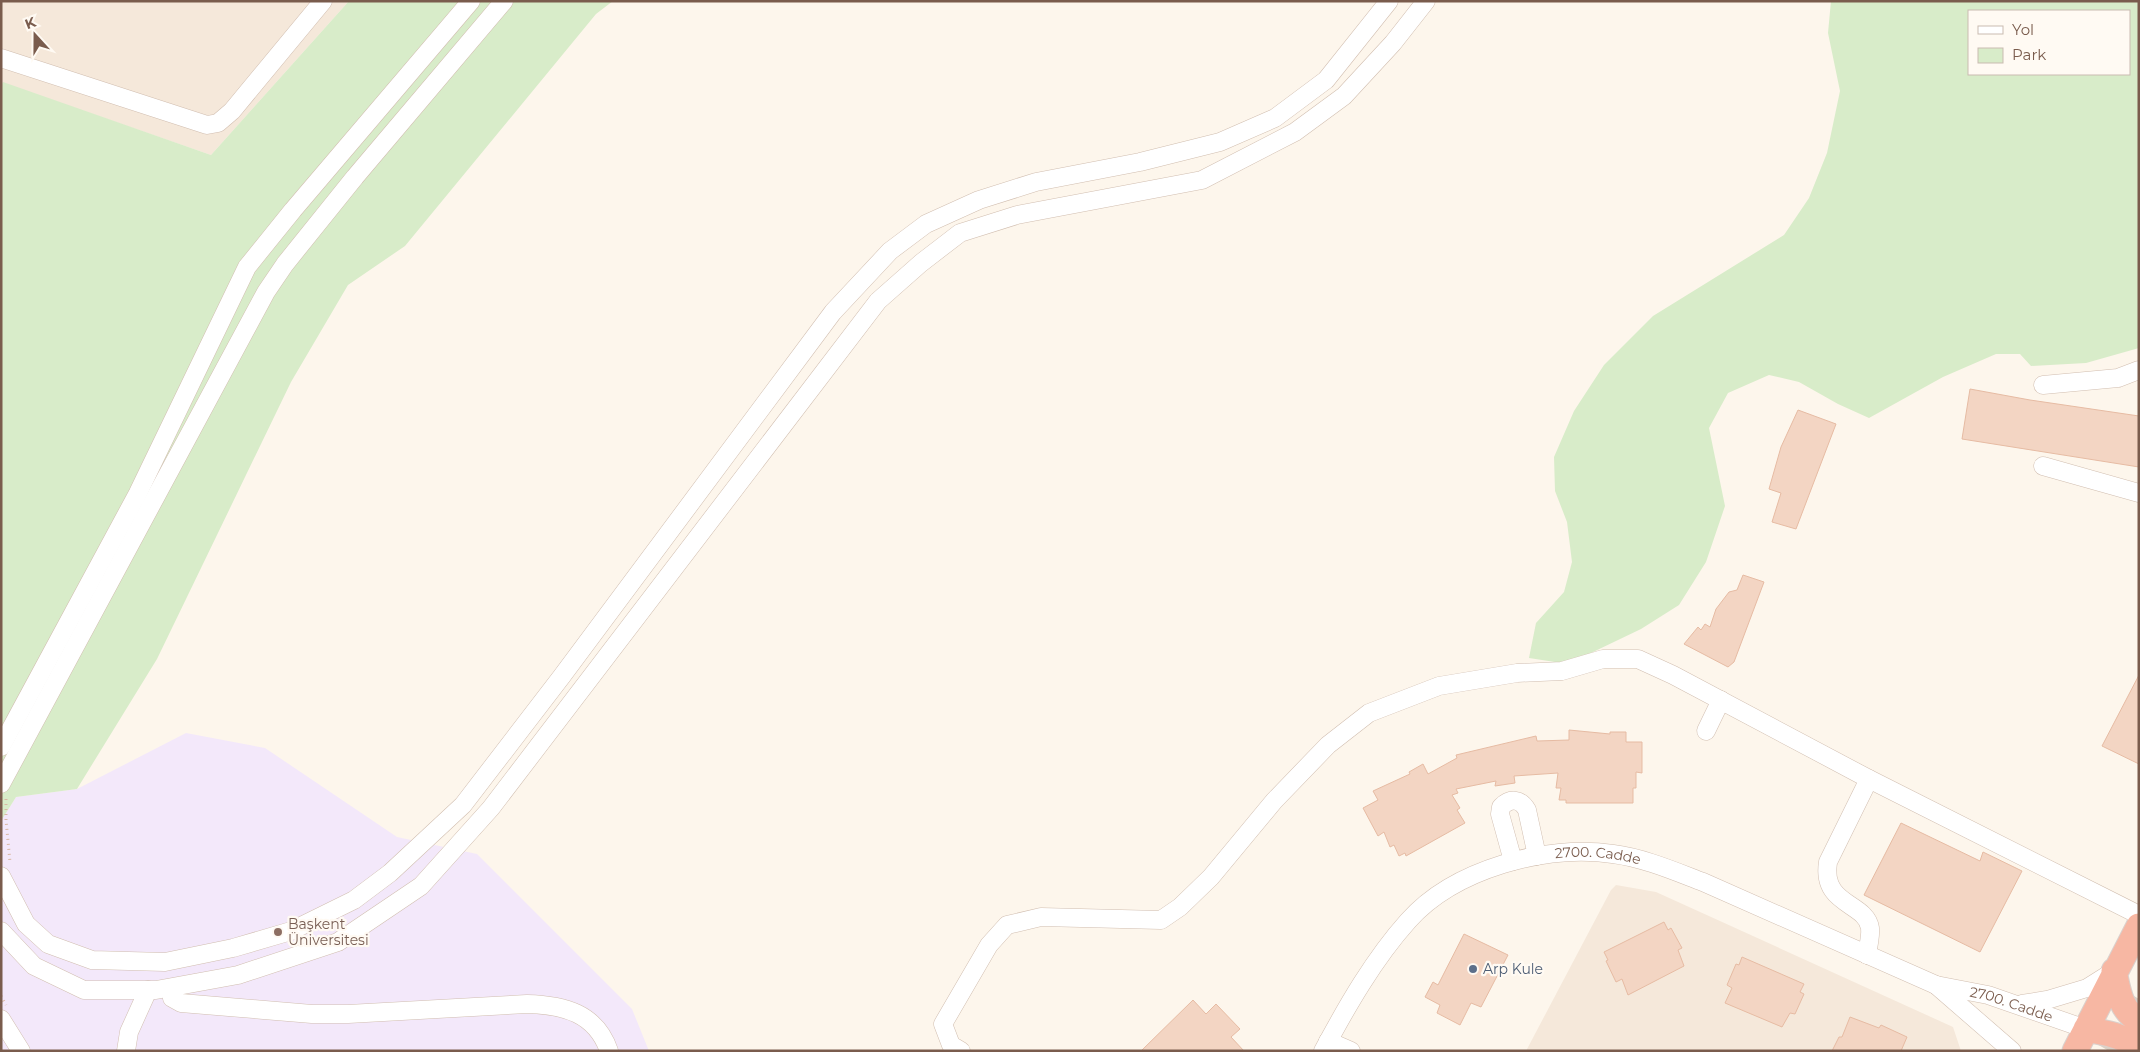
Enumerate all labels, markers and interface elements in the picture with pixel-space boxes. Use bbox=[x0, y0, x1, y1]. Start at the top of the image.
north arrow bbox=[10, 10, 60, 60]
legend bbox=[1968, 10, 2130, 75]
text: K bbox=[22, 12, 39, 33]
text: Yol bbox=[2012, 20, 2034, 39]
text: Park bbox=[2012, 45, 2046, 64]
street label: 2700. Cadde bbox=[1554, 843, 1643, 868]
place label: Başkent Üniversitesi bbox=[288, 915, 369, 949]
marker: Başkent Üniversitesi bbox=[272, 926, 284, 938]
place label: Arp Kule bbox=[1483, 960, 1543, 978]
marker: Arp Kule bbox=[1467, 963, 1479, 975]
street label: 2700. Cadde bbox=[1968, 983, 2055, 1026]

